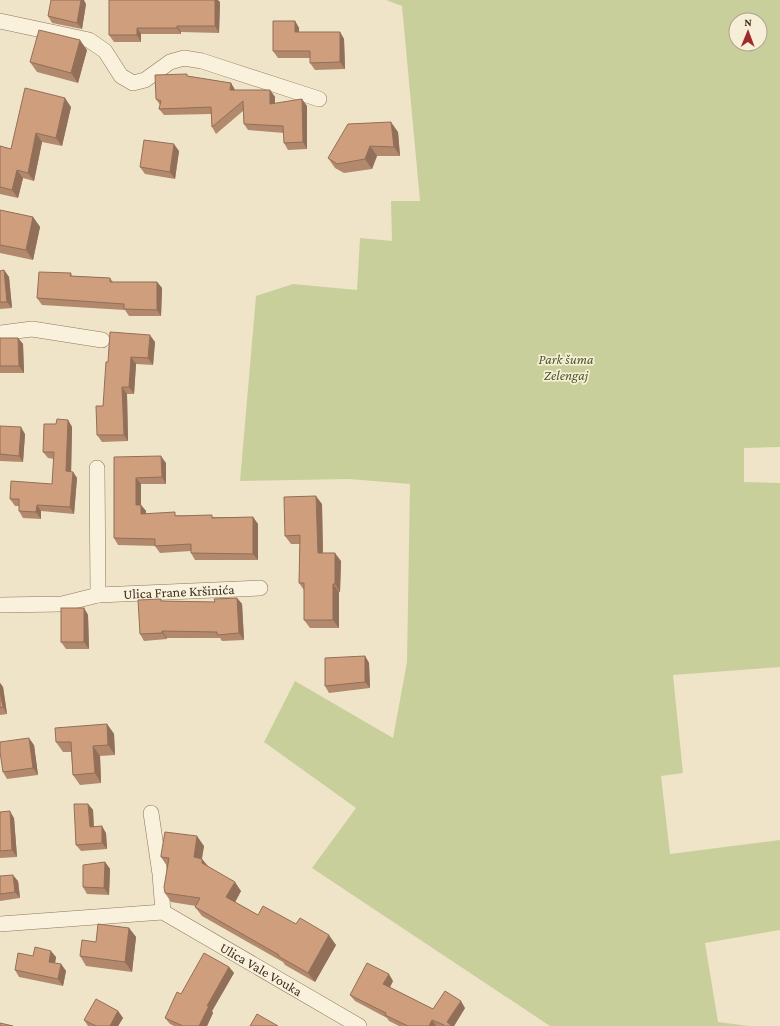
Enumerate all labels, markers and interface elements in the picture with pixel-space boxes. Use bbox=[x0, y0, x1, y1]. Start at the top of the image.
north arrow bbox=[728, 12, 768, 52]
text: N bbox=[744, 16, 753, 28]
park label: Park šuma Zelengaj bbox=[538, 351, 594, 384]
street label: Ulica Frane Kršinića bbox=[123, 581, 235, 602]
street label: Ulica Vale Vouka bbox=[217, 939, 306, 1000]

